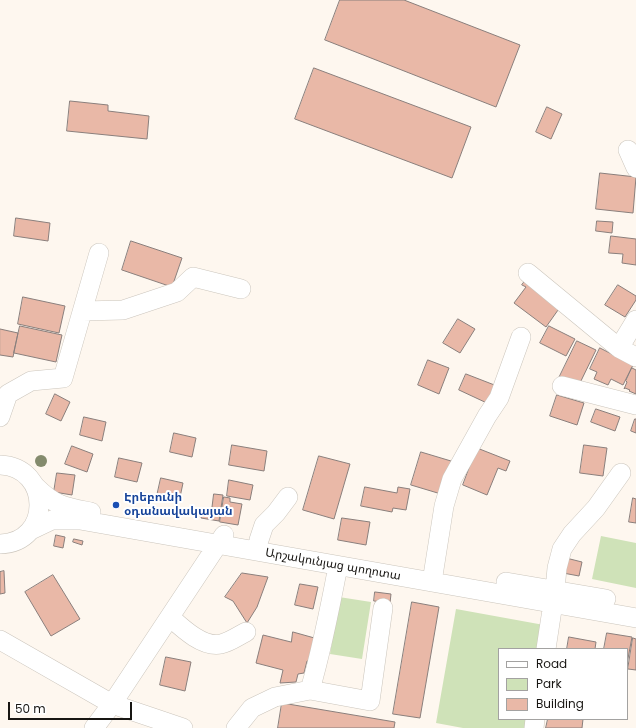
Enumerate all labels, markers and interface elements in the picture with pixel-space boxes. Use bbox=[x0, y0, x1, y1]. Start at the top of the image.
place label: Էրեբունի օդանավակայան bbox=[124, 491, 233, 519]
marker: Էրեբունի օդանավակայան bbox=[111, 500, 121, 510]
street label: Արշակունյաց պողոտա bbox=[264, 546, 402, 584]
legend bbox=[498, 648, 628, 720]
text: Road bbox=[536, 655, 567, 672]
text: Park bbox=[536, 675, 562, 692]
scale bar bbox=[10, 694, 134, 720]
text: Building bbox=[536, 695, 584, 712]
text: 50 m bbox=[15, 700, 46, 717]

